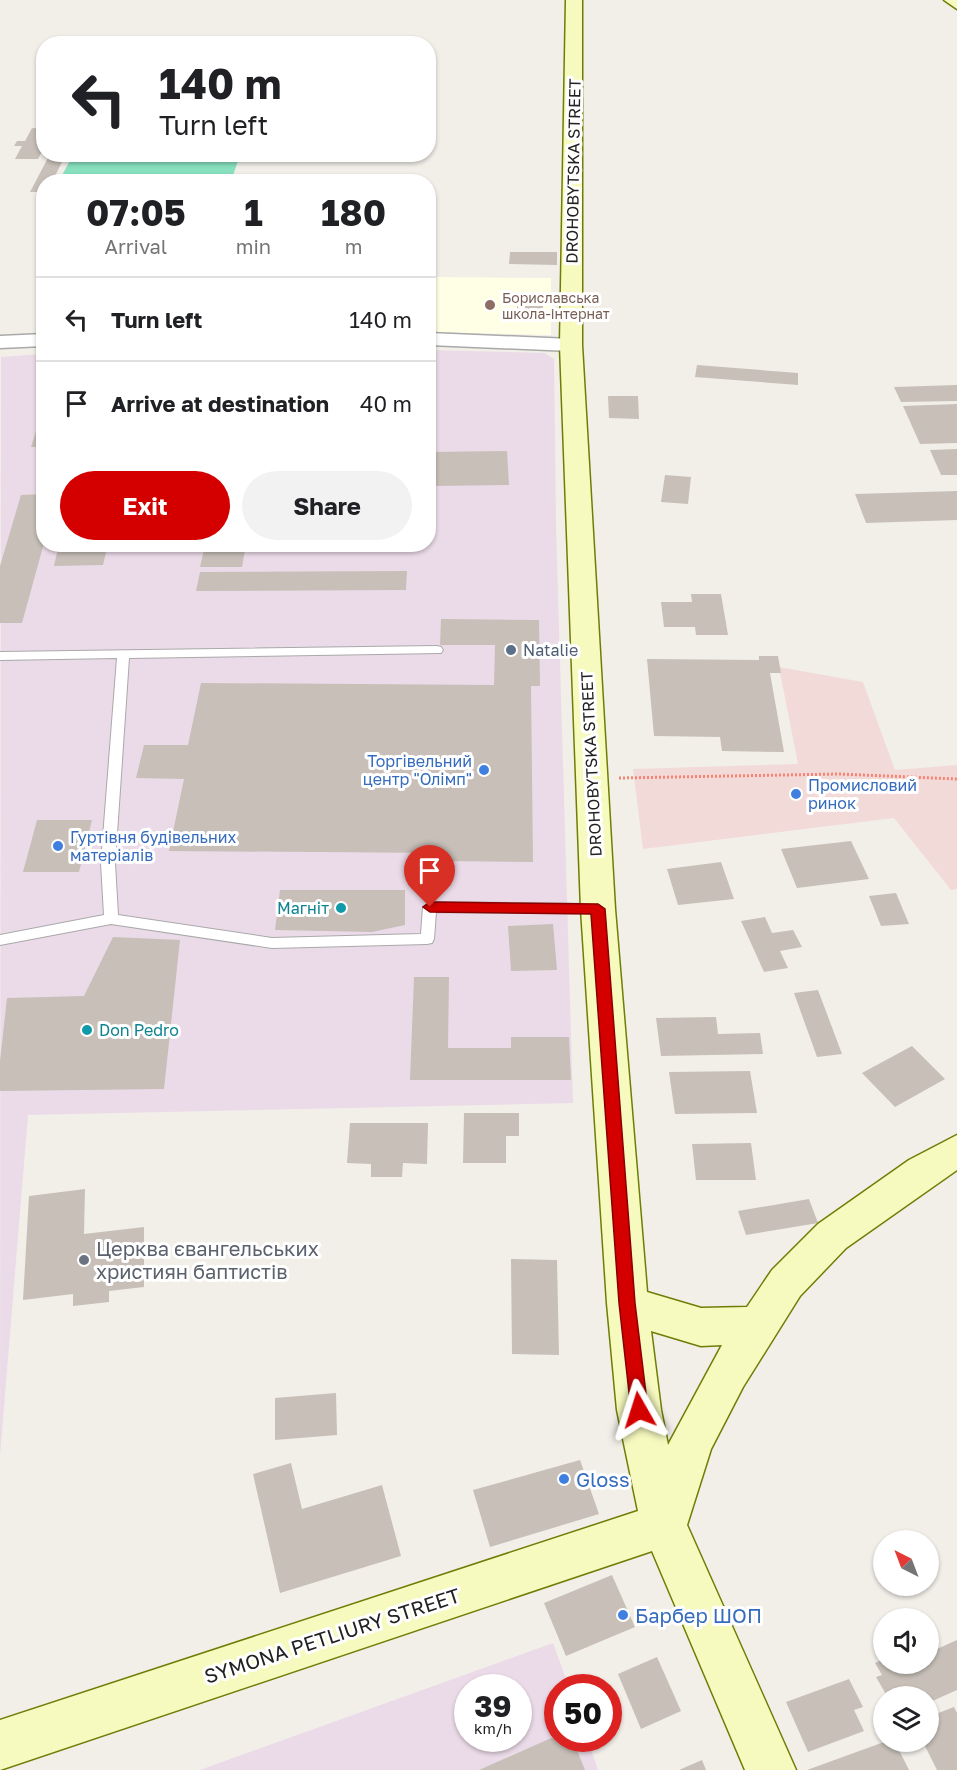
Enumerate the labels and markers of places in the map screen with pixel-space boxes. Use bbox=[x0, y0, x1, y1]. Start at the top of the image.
place label: Бориславська школа-інтернат bbox=[502, 289, 610, 322]
marker: Бориславська школа-інтернат bbox=[483, 298, 497, 312]
place label: Natalie bbox=[523, 640, 578, 660]
marker: Natalie bbox=[504, 643, 518, 657]
place label: Торгівельний центр "Олімп" bbox=[363, 751, 472, 789]
marker: Торгівельний центр "Олімп" bbox=[477, 763, 491, 777]
place label: Промисловий ринок bbox=[808, 775, 917, 813]
marker: Промисловий ринок bbox=[789, 787, 803, 801]
place label: Гуртівня будівельних матеріалів bbox=[70, 827, 236, 865]
marker: Гуртівня будівельних матеріалів bbox=[51, 839, 65, 853]
pin bbox=[404, 845, 455, 907]
place label: Магніт bbox=[277, 898, 329, 918]
marker: Магніт bbox=[334, 901, 348, 915]
place label: Don Pedro bbox=[99, 1020, 179, 1040]
marker: Don Pedro bbox=[80, 1023, 94, 1037]
place label: Церква євангельських християн баптистів bbox=[96, 1236, 319, 1283]
marker: Церква євангельських християн баптистів bbox=[77, 1253, 91, 1267]
place label: Gloss bbox=[576, 1467, 630, 1491]
marker: Gloss bbox=[557, 1472, 571, 1486]
place label: Барбер ШОП bbox=[635, 1603, 762, 1627]
marker: Барбер ШОП bbox=[616, 1608, 630, 1622]

